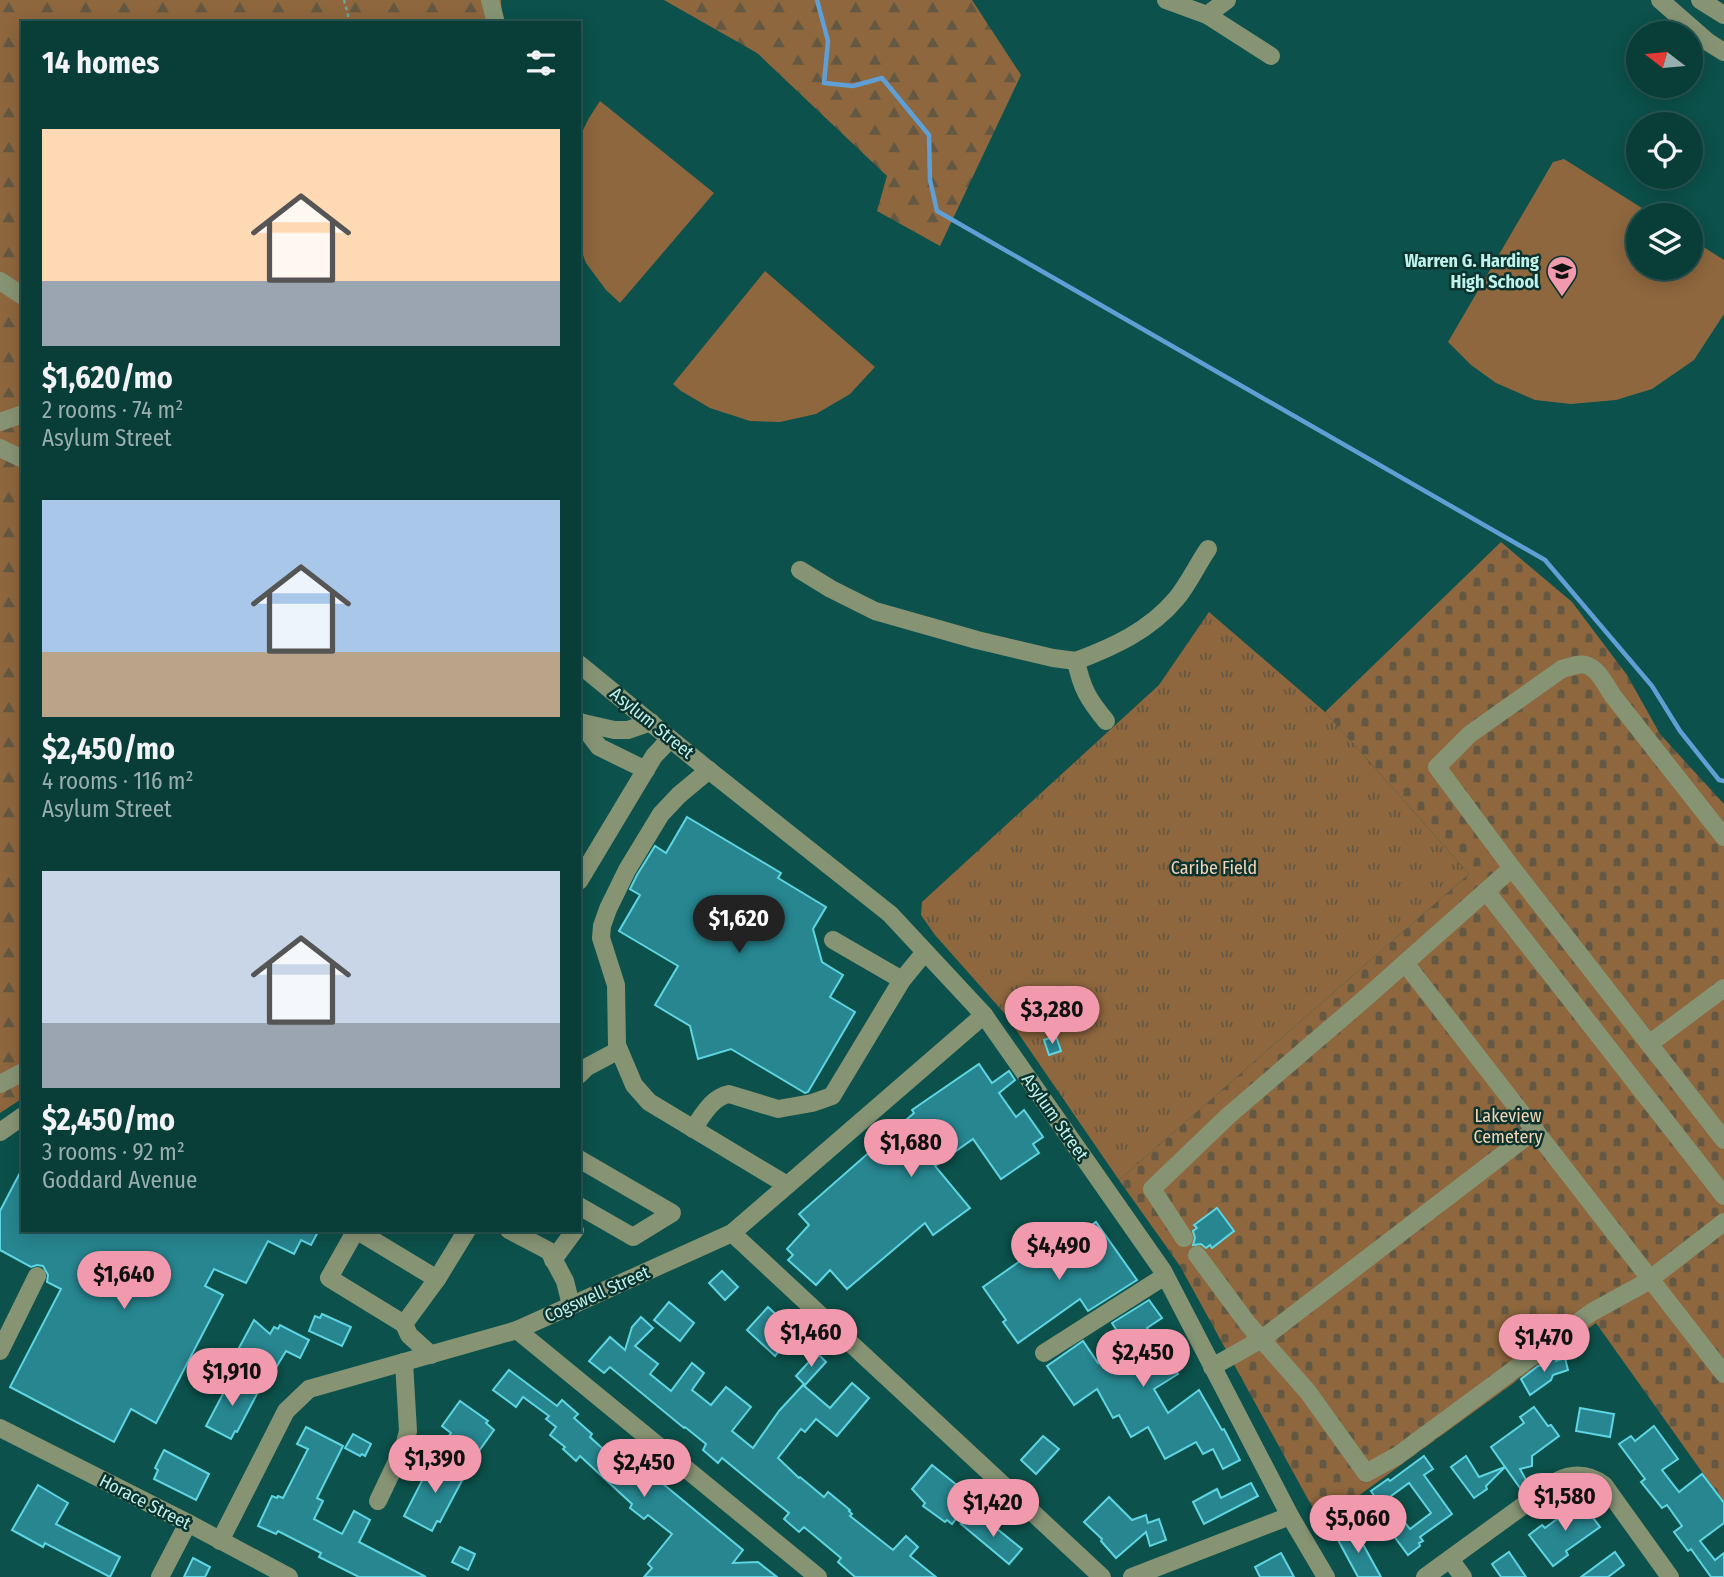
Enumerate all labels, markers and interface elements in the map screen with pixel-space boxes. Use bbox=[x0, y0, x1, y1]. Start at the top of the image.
north arrow bbox=[1626, 21, 1703, 98]
map controls bbox=[1626, 21, 1703, 280]
icon: filters bbox=[522, 44, 560, 82]
text: 14 homes bbox=[42, 45, 159, 81]
button: locate bbox=[1626, 112, 1703, 189]
icon: home bbox=[238, 175, 364, 301]
button: layers bbox=[1626, 203, 1703, 280]
place label: Warren G. Harding High School bbox=[1405, 250, 1539, 293]
school or university icon: Warren G. Harding High School bbox=[1545, 254, 1579, 298]
text: $1,620/mo bbox=[42, 360, 173, 396]
text: 2 rooms · 74 m² bbox=[42, 396, 183, 424]
text: Asylum Street bbox=[42, 424, 172, 452]
icon: home bbox=[238, 546, 364, 672]
street label: Asylum Street bbox=[606, 683, 698, 764]
text: $2,450/mo bbox=[42, 731, 175, 767]
text: 4 rooms · 116 m² bbox=[42, 767, 194, 795]
text: Asylum Street bbox=[42, 795, 172, 823]
park label: Caribe Field bbox=[1171, 857, 1257, 879]
pin: $1,620 bbox=[682, 895, 796, 955]
text: $1,620 bbox=[709, 904, 769, 932]
icon: home bbox=[238, 917, 364, 1043]
pin: $3,280 bbox=[995, 986, 1109, 1046]
text: $3,280 bbox=[1021, 995, 1083, 1023]
street label: Asylum Street bbox=[1017, 1069, 1093, 1165]
text: $2,450/mo bbox=[42, 1102, 175, 1138]
park label: Lakeview Cemetery bbox=[1473, 1105, 1543, 1148]
pin: $1,680 bbox=[854, 1120, 968, 1179]
text: $1,680 bbox=[880, 1128, 942, 1156]
text: 3 rooms · 92 m² bbox=[42, 1138, 185, 1166]
text: Goddard Avenue bbox=[42, 1166, 197, 1194]
pin: $4,490 bbox=[1002, 1222, 1116, 1282]
text: $4,490 bbox=[1027, 1231, 1091, 1259]
pin: $1,640 bbox=[67, 1252, 181, 1311]
text: $1,640 bbox=[93, 1260, 155, 1288]
street label: Cogswell Street bbox=[541, 1261, 653, 1327]
pin: $1,460 bbox=[754, 1310, 868, 1369]
pin: $1,470 bbox=[1487, 1314, 1601, 1374]
text: $1,460 bbox=[780, 1318, 842, 1346]
text: $1,470 bbox=[1515, 1323, 1573, 1351]
pin: $2,450 bbox=[1086, 1330, 1200, 1389]
text: $2,450 bbox=[1112, 1338, 1174, 1366]
pin: $1,910 bbox=[175, 1348, 289, 1408]
text: $1,910 bbox=[203, 1357, 261, 1385]
pin: $1,390 bbox=[378, 1436, 492, 1495]
pin: $2,450 bbox=[587, 1440, 701, 1499]
text: $1,390 bbox=[404, 1444, 466, 1472]
text: $2,450 bbox=[613, 1448, 675, 1476]
street label: Horace Street bbox=[96, 1470, 194, 1534]
pin: $1,580 bbox=[1508, 1474, 1622, 1533]
pin: $1,420 bbox=[936, 1480, 1050, 1539]
text: $1,580 bbox=[1534, 1482, 1596, 1510]
text: $1,420 bbox=[963, 1488, 1023, 1516]
pin: $5,060 bbox=[1301, 1496, 1415, 1555]
text: $5,060 bbox=[1326, 1504, 1390, 1532]

